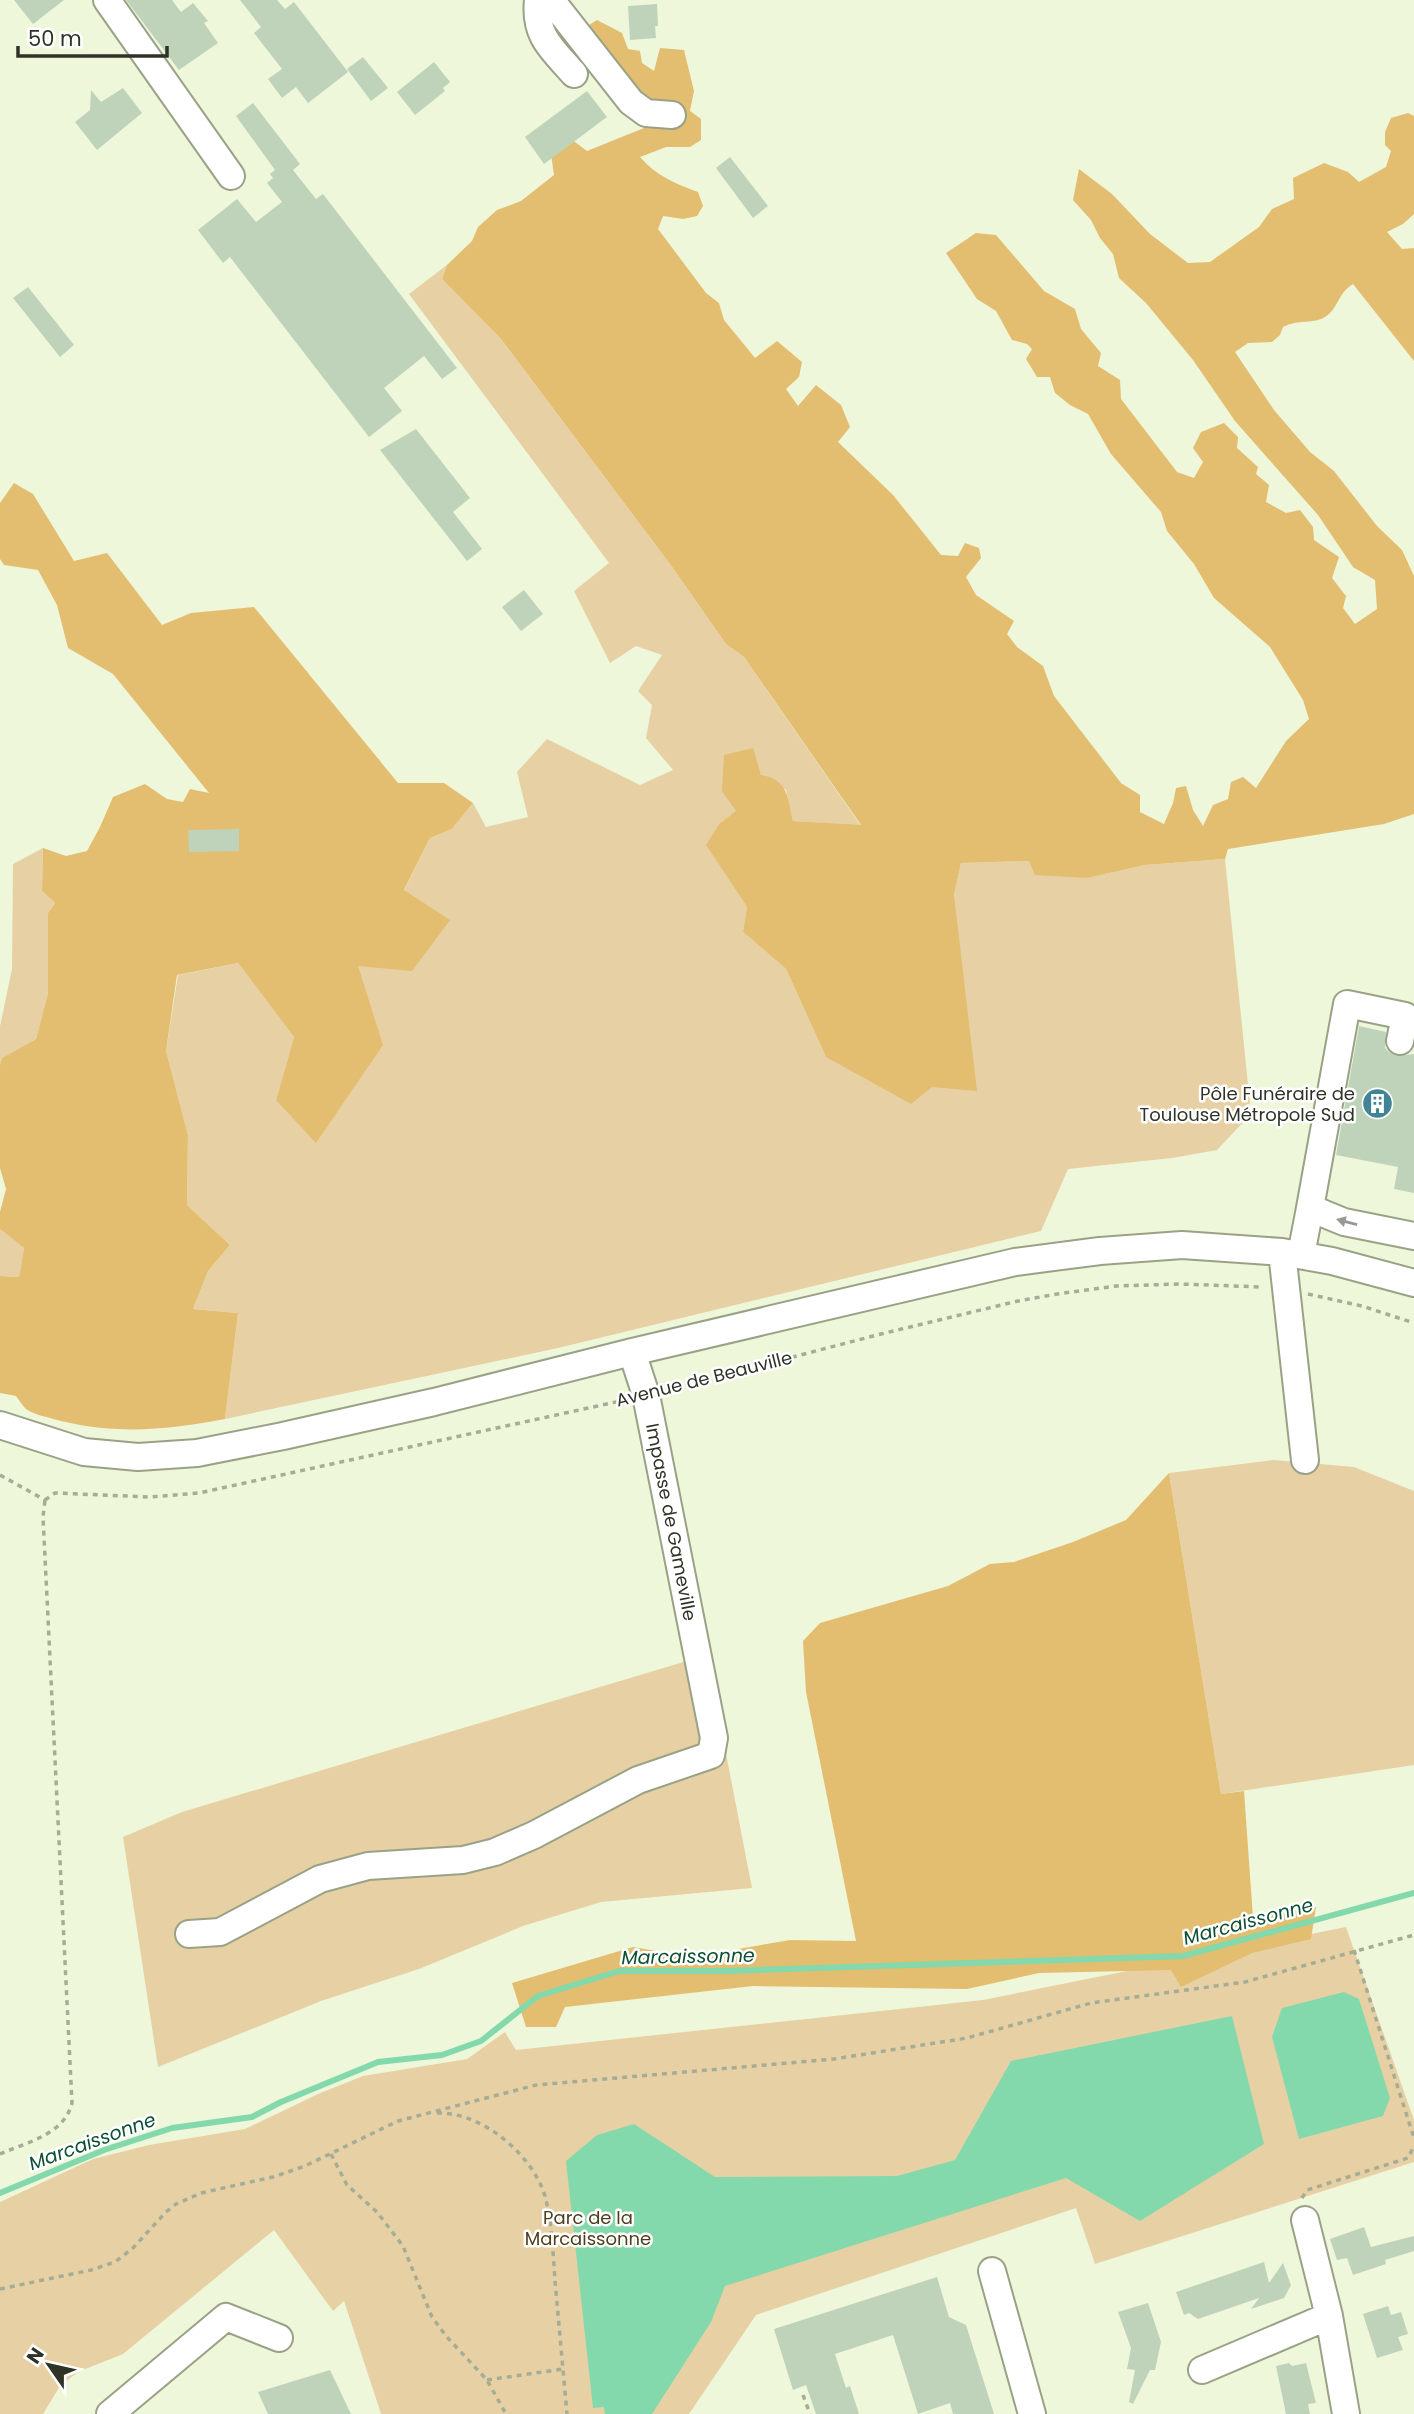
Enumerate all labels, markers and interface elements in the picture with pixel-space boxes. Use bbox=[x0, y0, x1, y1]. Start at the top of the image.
scale bar bbox=[18, 14, 166, 58]
text: 50 m bbox=[28, 24, 82, 53]
place label: Pôle Funéraire de Toulouse Métropole Sud bbox=[1140, 1081, 1355, 1127]
building icon: Pôle Funéraire de Toulouse Métropole Sud bbox=[1361, 1087, 1395, 1121]
one-way arrow bbox=[1336, 1216, 1358, 1227]
street label: Avenue de Beauville bbox=[613, 1344, 795, 1413]
street label: Impasse de Gameville bbox=[640, 1421, 703, 1623]
water label: Marcaissonne bbox=[1180, 1891, 1316, 1952]
water label: Marcaissonne bbox=[621, 1942, 755, 1971]
water label: Marcaissonne bbox=[25, 2106, 160, 2177]
park label: Parc de la Marcaissonne bbox=[525, 2205, 651, 2251]
north arrow bbox=[14, 2330, 84, 2400]
text: N bbox=[20, 2342, 51, 2369]

